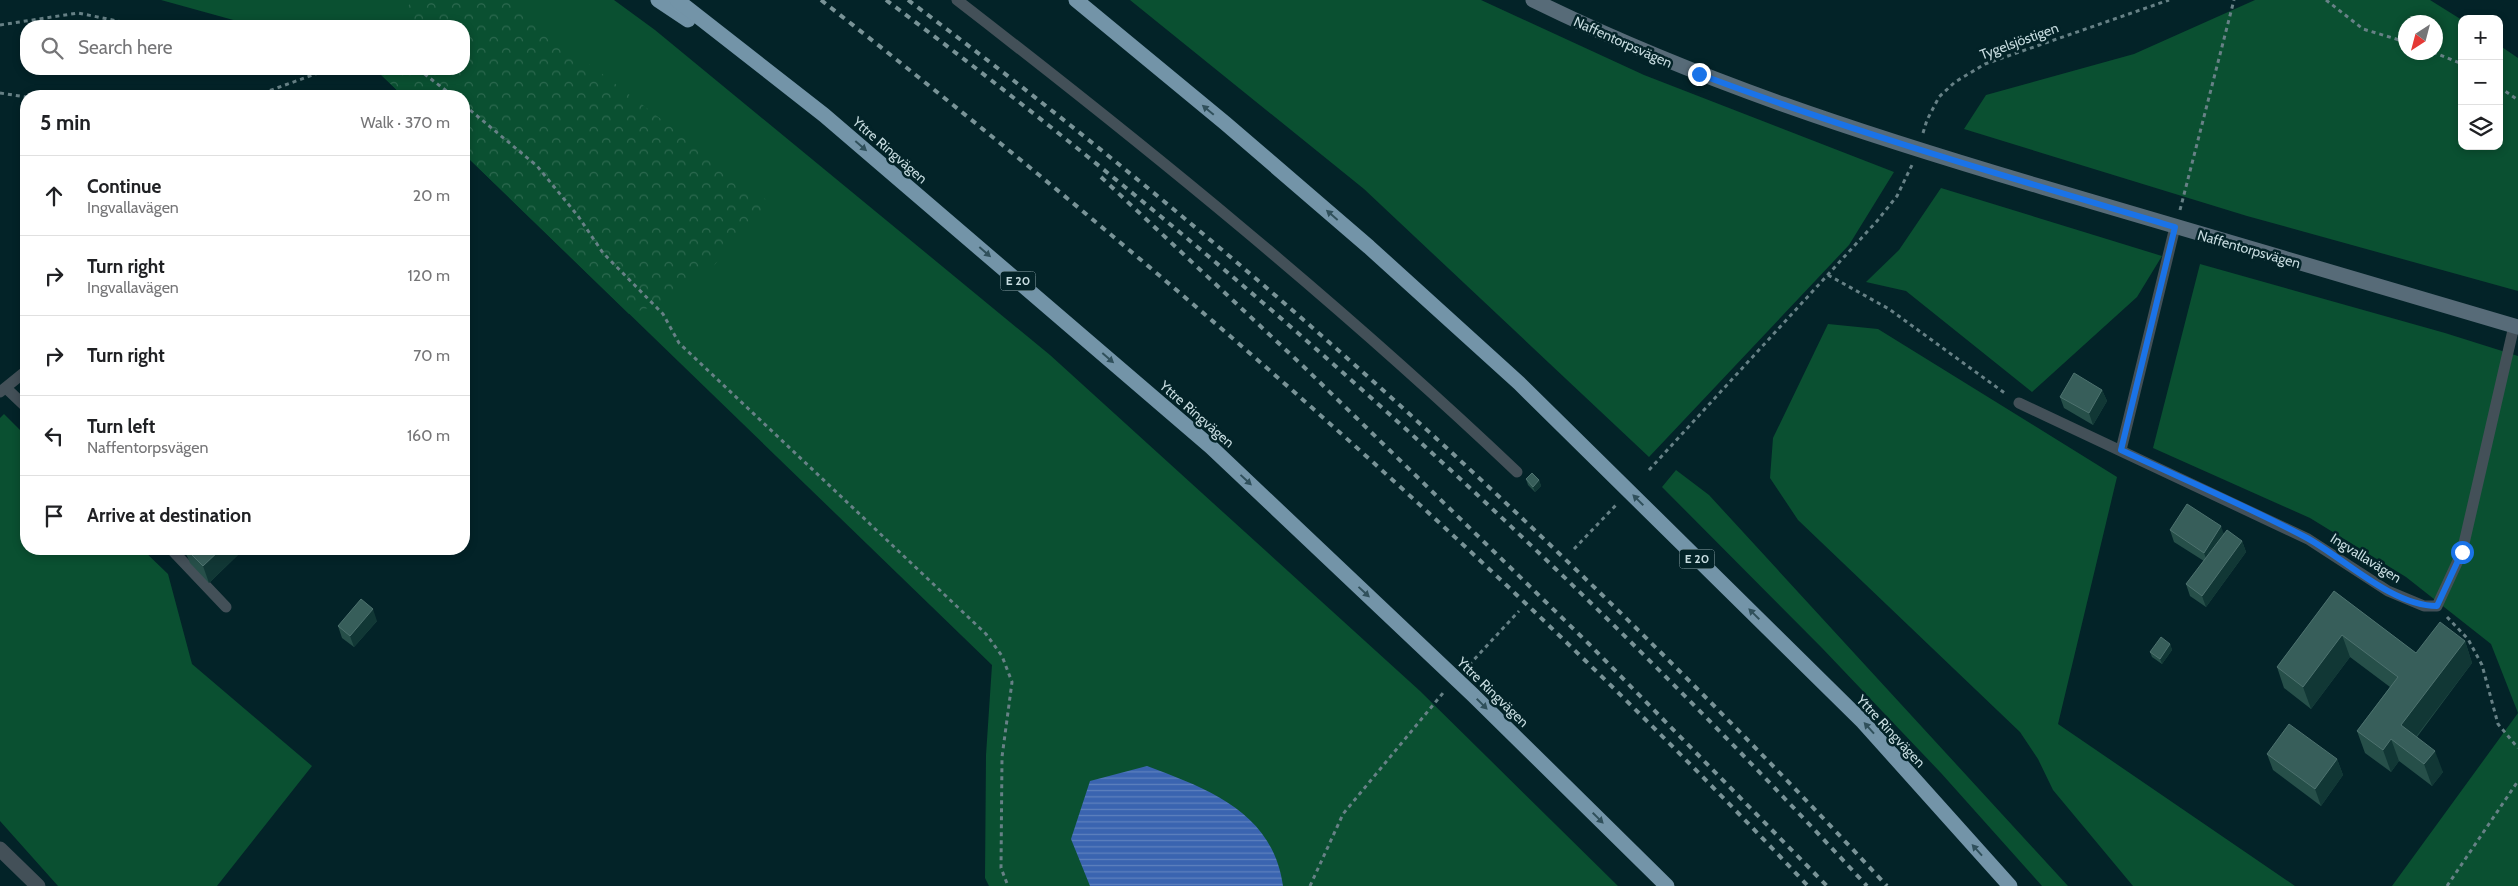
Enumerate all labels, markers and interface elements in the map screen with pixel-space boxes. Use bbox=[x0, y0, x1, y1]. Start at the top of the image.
street label: Naffentorpsvägen bbox=[1571, 12, 1675, 72]
north arrow bbox=[2398, 15, 2443, 60]
map controls bbox=[2458, 15, 2503, 150]
button: + bbox=[2458, 15, 2503, 60]
street label: Tygelsjöstigen bbox=[1977, 18, 2061, 64]
search box bbox=[20, 20, 470, 75]
icon: search bbox=[38, 34, 66, 62]
text: Search here bbox=[78, 36, 172, 59]
button: − bbox=[2458, 60, 2503, 105]
route end bbox=[1688, 63, 1711, 86]
one-way arrow bbox=[1202, 104, 1215, 115]
button: layers bbox=[2458, 105, 2503, 150]
text: 5 min bbox=[40, 110, 91, 135]
street label: Yttre Ringvägen bbox=[848, 112, 931, 187]
text: Walk · 370 m bbox=[361, 113, 450, 132]
one-way arrow bbox=[855, 141, 868, 152]
text: Continue bbox=[87, 175, 161, 198]
icon: ahead bbox=[40, 182, 68, 210]
text: 20 m bbox=[413, 186, 450, 205]
text: Ingvallavägen bbox=[87, 198, 179, 217]
one-way arrow bbox=[1326, 210, 1338, 221]
street label: Naffentorpsvägen bbox=[2195, 226, 2303, 272]
one-way arrow bbox=[978, 247, 991, 258]
text: Turn right bbox=[87, 255, 165, 278]
icon: right bbox=[40, 262, 68, 290]
text: 120 m bbox=[408, 266, 450, 285]
road number: E 20 bbox=[1000, 272, 1036, 290]
text: Ingvallavägen bbox=[87, 278, 179, 297]
icon: right bbox=[40, 342, 68, 370]
text: Turn right bbox=[87, 344, 165, 367]
text: 70 m bbox=[413, 346, 450, 365]
one-way arrow bbox=[1101, 353, 1114, 364]
street label: Yttre Ringvägen bbox=[1155, 376, 1238, 451]
text: Turn left bbox=[87, 415, 155, 438]
icon: left bbox=[40, 422, 68, 450]
text: 160 m bbox=[407, 426, 450, 445]
text: Naffentorpsvägen bbox=[87, 438, 208, 457]
one-way arrow bbox=[1240, 474, 1252, 486]
one-way arrow bbox=[1632, 494, 1644, 506]
icon: arrive bbox=[40, 502, 68, 530]
text: Arrive at destination bbox=[87, 504, 251, 527]
street label: Ingvallavägen bbox=[2327, 529, 2405, 587]
route start bbox=[2451, 541, 2474, 564]
road number: E 20 bbox=[1680, 550, 1714, 568]
one-way arrow bbox=[1358, 586, 1370, 598]
one-way arrow bbox=[1748, 608, 1760, 620]
street label: Yttre Ringvägen bbox=[1453, 653, 1533, 731]
street label: Yttre Ringvägen bbox=[1852, 690, 1929, 771]
one-way arrow bbox=[1476, 698, 1488, 710]
one-way arrow bbox=[1863, 723, 1875, 735]
one-way arrow bbox=[1591, 812, 1603, 824]
one-way arrow bbox=[1971, 844, 1983, 856]

